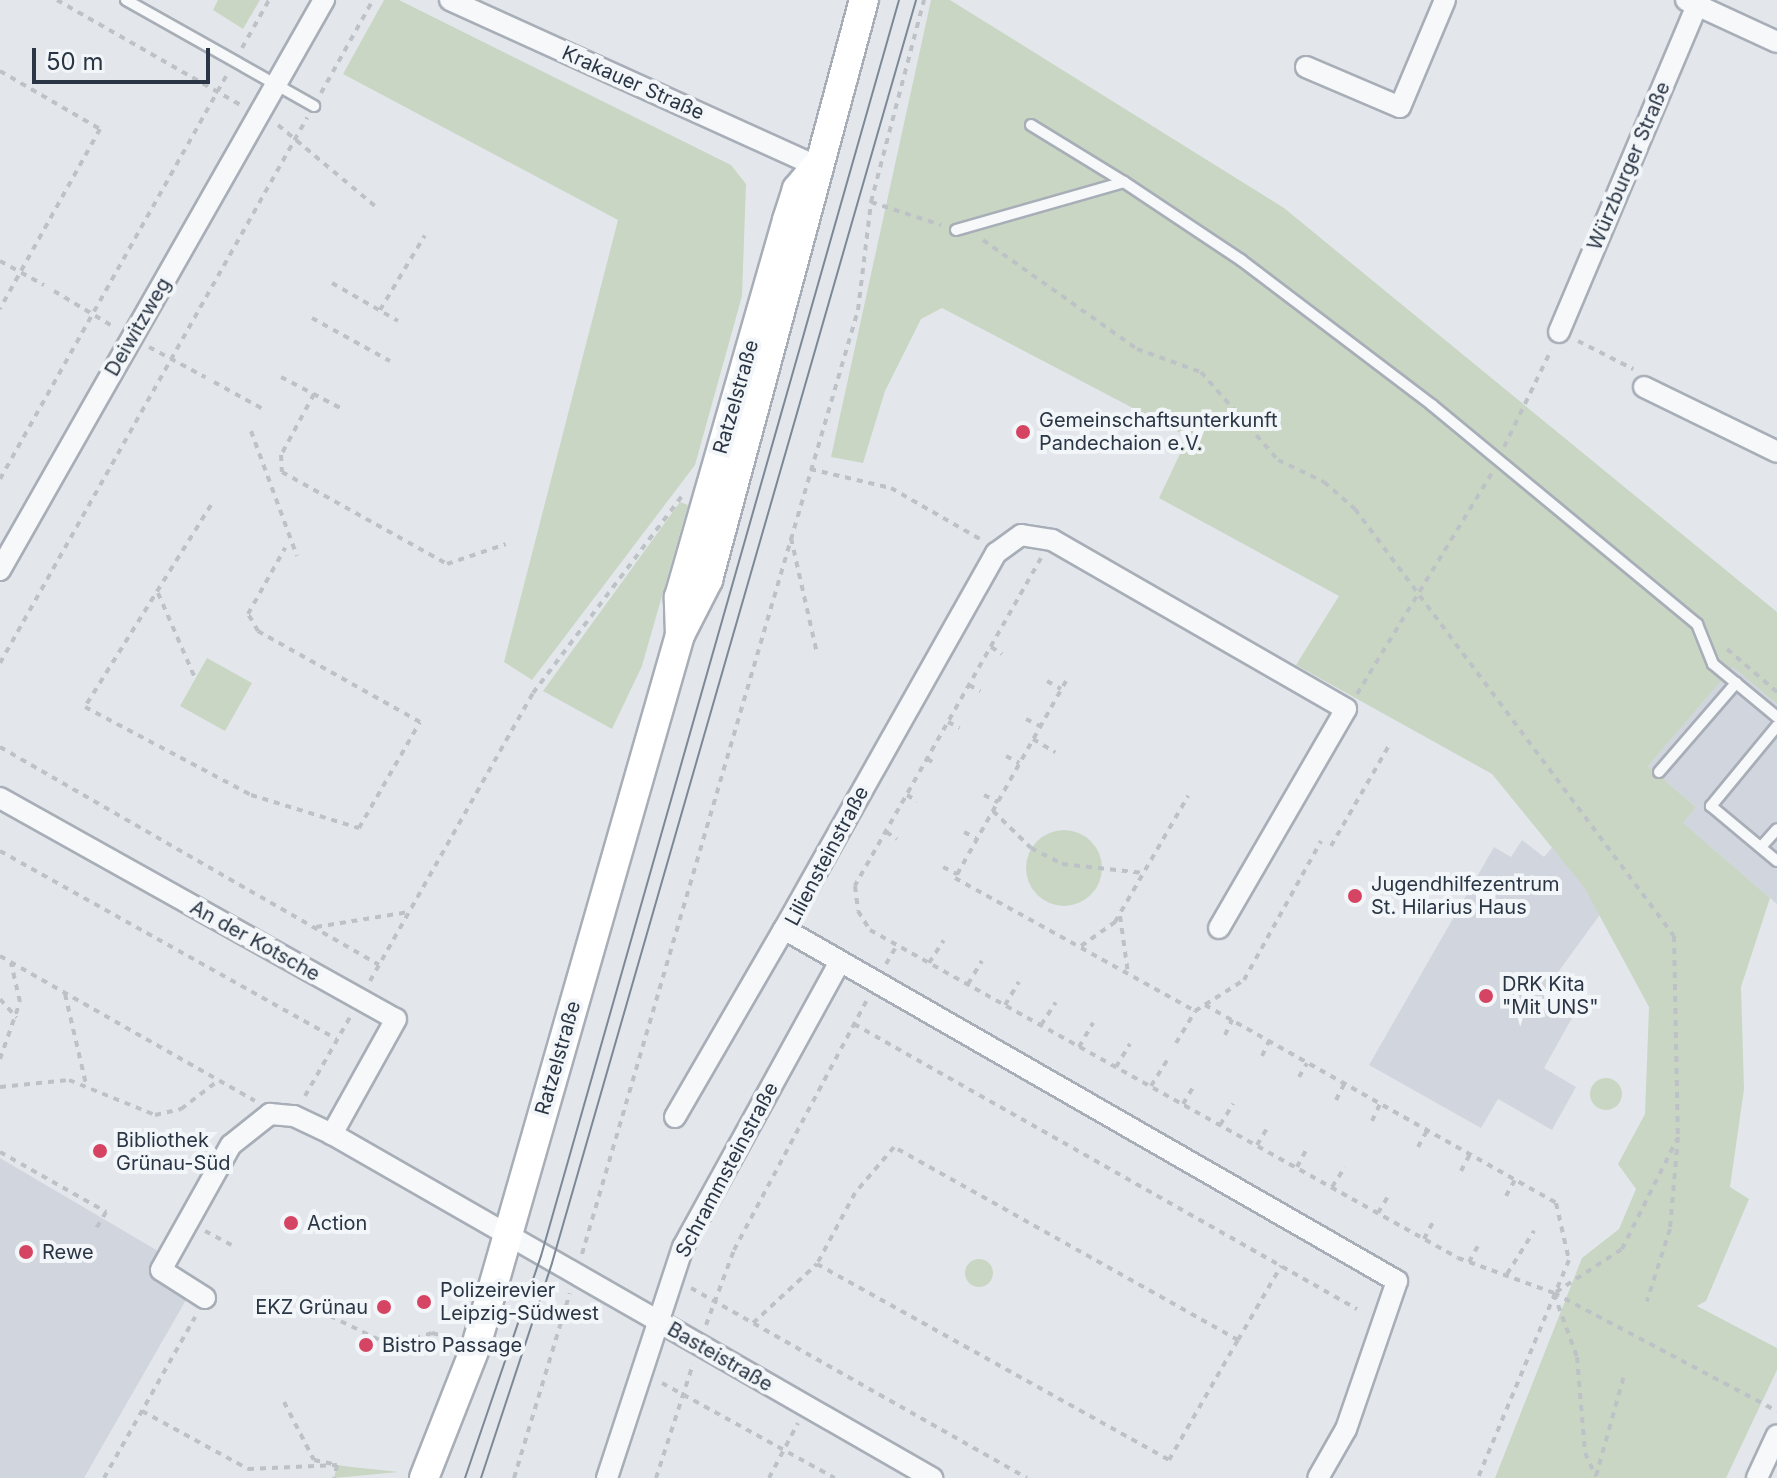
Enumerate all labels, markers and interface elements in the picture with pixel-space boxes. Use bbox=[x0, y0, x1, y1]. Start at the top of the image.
scale bar bbox=[36, 32, 214, 82]
street label: Krakauer Straße bbox=[558, 41, 708, 125]
text: 50 m bbox=[46, 47, 104, 76]
street label: Würzburger Straße bbox=[1583, 78, 1675, 254]
street label: Deiwitzweg bbox=[100, 274, 176, 380]
street label: Ratzelstraße bbox=[708, 337, 764, 457]
place label: Gemeinschaftsunterkunft Pandechaion e.V. bbox=[1039, 408, 1277, 455]
marker: Gemeinschaftsunterkunft Pandechaion e.V. bbox=[1014, 423, 1032, 441]
street label: Liliensteinstraße bbox=[780, 782, 874, 930]
place label: Jugendhilfezentrum St. Hilarius Haus bbox=[1371, 872, 1560, 919]
marker: Jugendhilfezentrum St. Hilarius Haus bbox=[1346, 887, 1364, 905]
street label: An der Kotsche bbox=[186, 895, 324, 987]
place label: DRK Kita "Mit UNS" bbox=[1502, 972, 1598, 1019]
marker: DRK Kita "Mit UNS" bbox=[1477, 987, 1495, 1005]
street label: Ratzelstraße bbox=[530, 998, 586, 1118]
street label: Schrammsteinstraße bbox=[671, 1078, 783, 1262]
place label: Bibliothek Grünau-Süd bbox=[116, 1128, 230, 1175]
marker: Bibliothek Grünau-Süd bbox=[91, 1142, 109, 1160]
place label: Action bbox=[307, 1211, 367, 1235]
marker: Action bbox=[282, 1214, 300, 1232]
place label: Rewe bbox=[42, 1240, 94, 1264]
marker: Rewe bbox=[17, 1243, 35, 1261]
place label: Polizeirevier Leipzig-Südwest bbox=[440, 1278, 599, 1325]
marker: Polizeirevier Leipzig-Südwest bbox=[415, 1293, 433, 1311]
place label: EKZ Grünau bbox=[255, 1295, 368, 1319]
marker: EKZ Grünau bbox=[375, 1298, 393, 1316]
street label: Basteistraße bbox=[663, 1317, 777, 1397]
place label: Bistro Passage bbox=[382, 1333, 522, 1357]
marker: Bistro Passage bbox=[357, 1336, 375, 1354]

